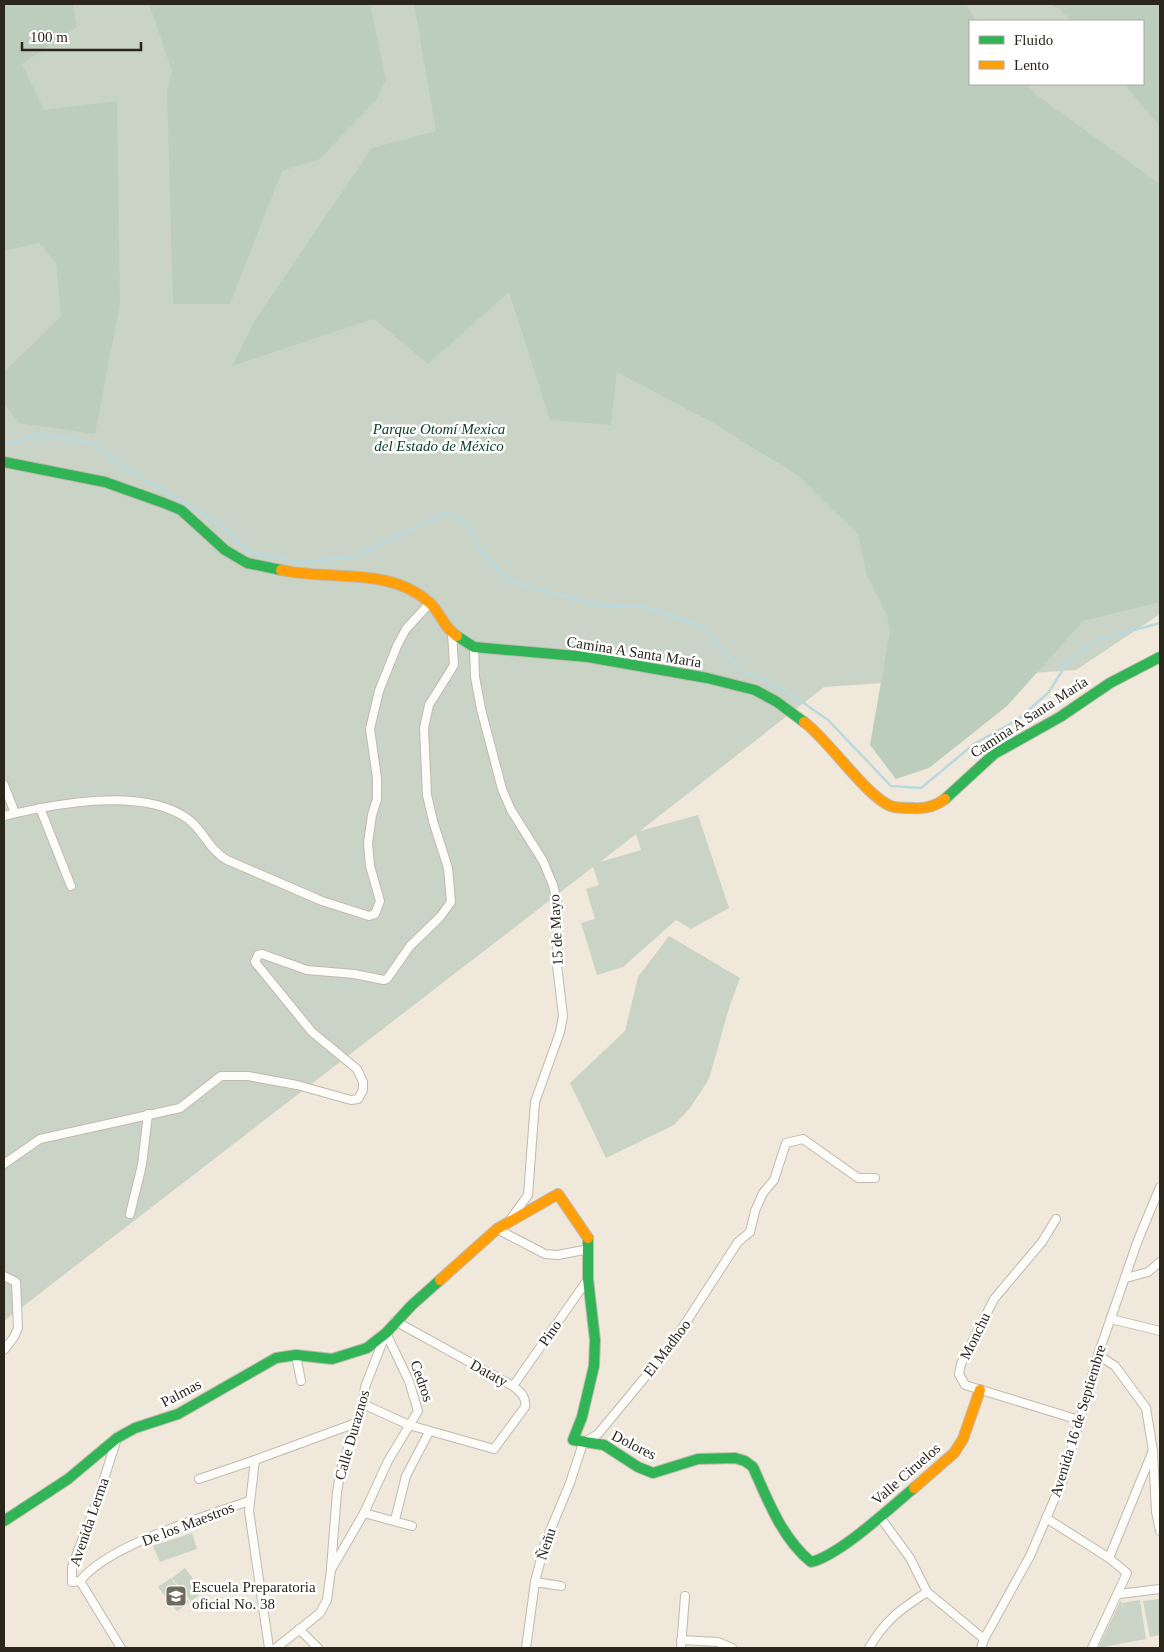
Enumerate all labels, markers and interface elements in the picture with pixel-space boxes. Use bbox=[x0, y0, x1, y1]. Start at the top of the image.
scale bar bbox=[22, 20, 141, 52]
legend bbox=[969, 20, 1144, 85]
text: 100 m bbox=[30, 29, 68, 45]
text: Fluido bbox=[1014, 32, 1053, 48]
text: Lento bbox=[1014, 57, 1049, 73]
park label: Parque Otomí Mexica del Estado de México bbox=[372, 421, 505, 454]
street label: Camina A Santa María bbox=[565, 633, 703, 671]
street label: Camina A Santa María bbox=[968, 673, 1091, 761]
street label: 15 de Mayo bbox=[546, 894, 566, 966]
street label: Monchu bbox=[957, 1310, 993, 1362]
street label: El Madhoo bbox=[640, 1316, 694, 1380]
street label: Pino bbox=[536, 1317, 564, 1349]
street label: Avenida 16 de Septiembre bbox=[1047, 1343, 1109, 1499]
street label: Dataty bbox=[468, 1356, 511, 1390]
street label: Cedros bbox=[408, 1358, 437, 1404]
street label: Palmas bbox=[158, 1376, 204, 1410]
street label: Calle Duraznos bbox=[332, 1388, 373, 1482]
street label: Dolores bbox=[609, 1427, 659, 1463]
street label: Valle Ciruelos bbox=[869, 1440, 944, 1508]
street label: Avenida Lerma bbox=[66, 1475, 112, 1568]
street label: De los Maestros bbox=[140, 1499, 237, 1549]
street label: Ñeñu bbox=[533, 1526, 559, 1562]
place label: Escuela Preparatoria oficial No. 38 bbox=[192, 1579, 316, 1612]
school or university icon: Escuela Preparatoria oficial No. 38 bbox=[164, 1584, 188, 1608]

